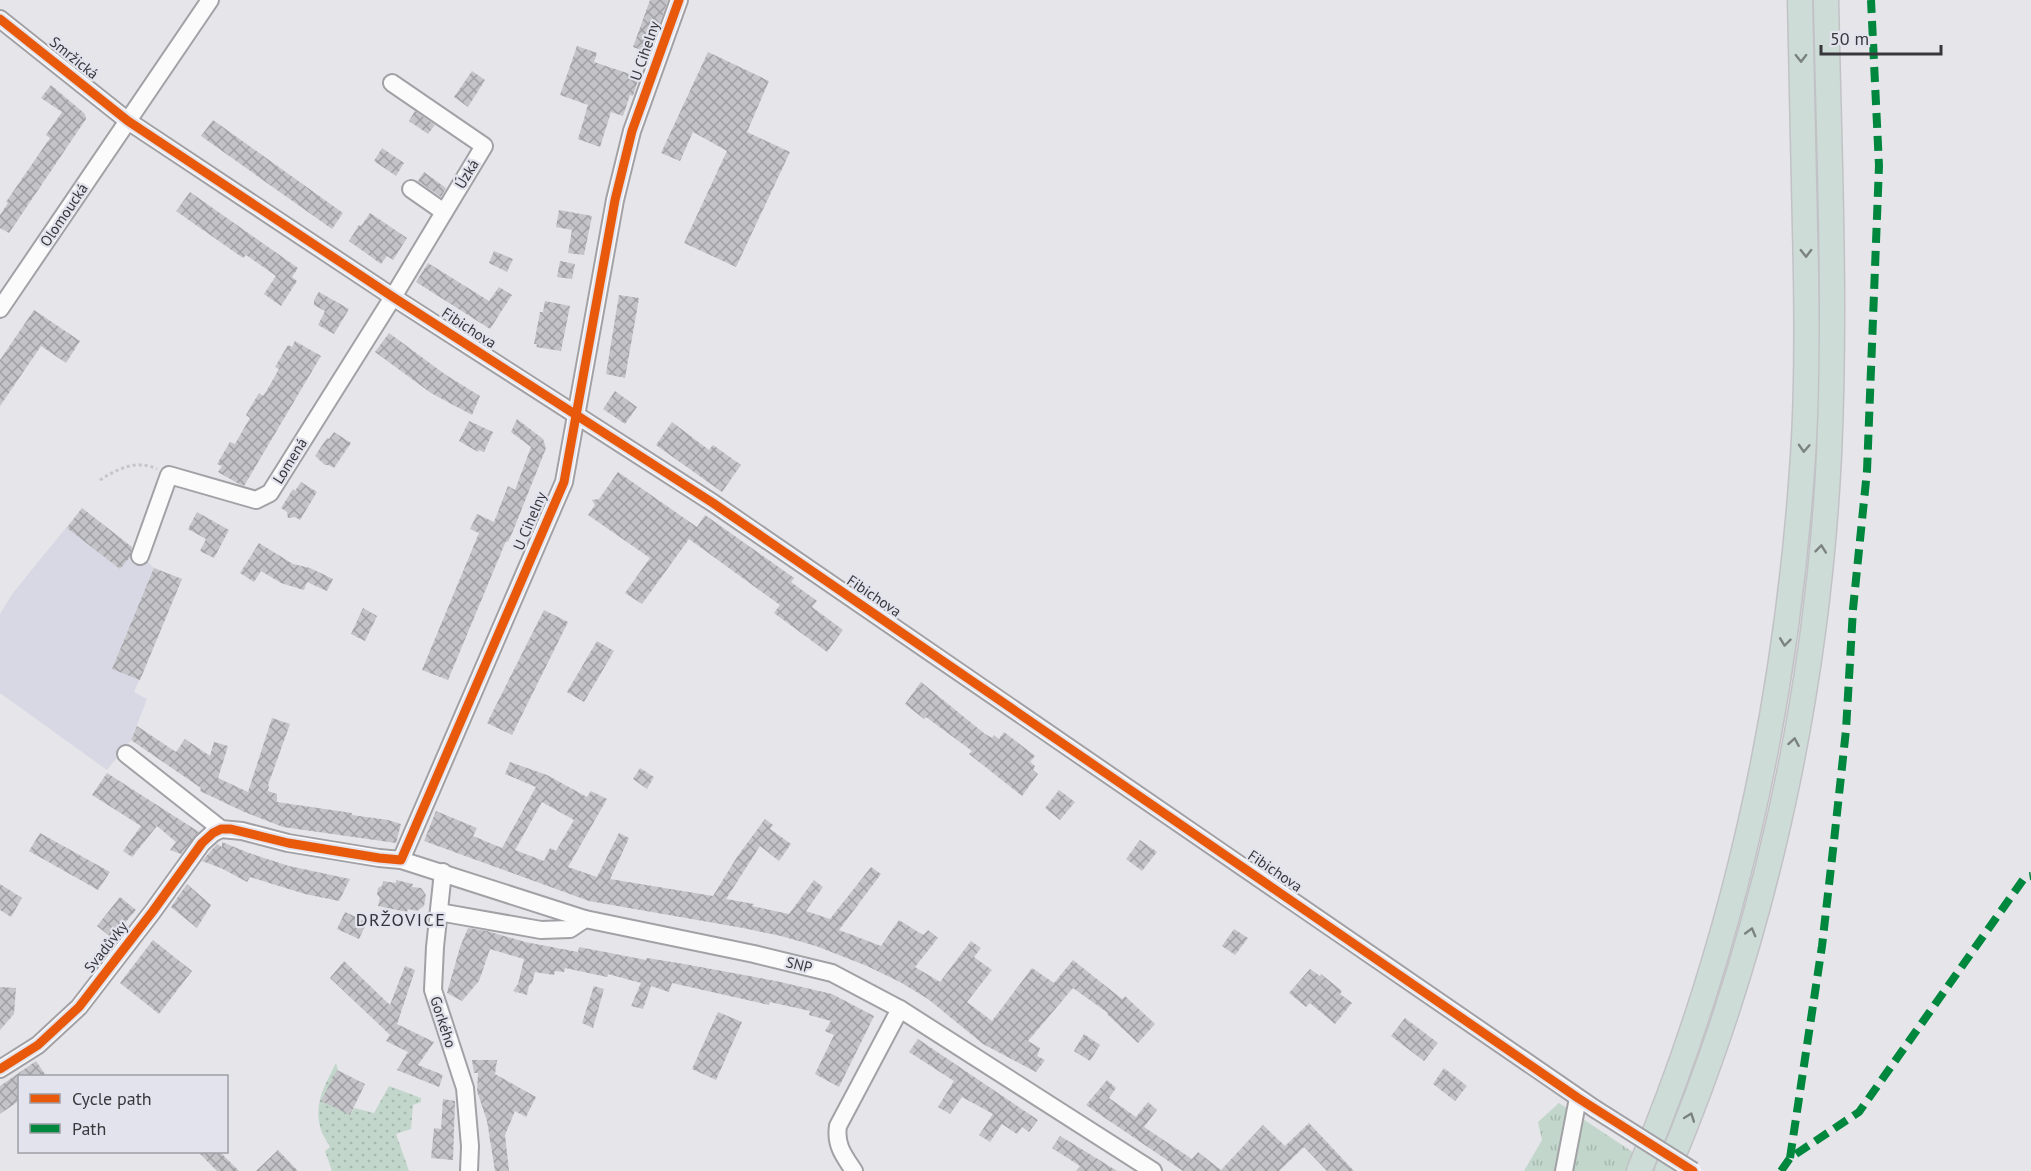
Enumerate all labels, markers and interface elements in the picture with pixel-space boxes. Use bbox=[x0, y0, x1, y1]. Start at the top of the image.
scale bar bbox=[1821, 18, 1941, 56]
street label: U Cihelny bbox=[625, 19, 664, 83]
text: 50 m bbox=[1830, 27, 1869, 50]
street label: Smržická bbox=[46, 32, 103, 83]
one-way arrow bbox=[1795, 54, 1807, 63]
street label: Úzká bbox=[450, 156, 483, 192]
street label: Olomoucká bbox=[35, 179, 92, 250]
one-way arrow bbox=[1799, 249, 1812, 258]
street label: Fibichova bbox=[438, 303, 500, 352]
street label: Lomená bbox=[268, 434, 311, 487]
one-way arrow bbox=[1797, 444, 1810, 453]
street label: U Cihelny bbox=[509, 489, 550, 553]
one-way arrow bbox=[1815, 544, 1827, 553]
street label: Fibichova bbox=[844, 571, 905, 621]
one-way arrow bbox=[1779, 638, 1792, 647]
one-way arrow bbox=[1788, 737, 1800, 747]
street label: Fibichova bbox=[1245, 846, 1306, 896]
district label: DRŽOVICE bbox=[356, 908, 446, 931]
street label: Svadůvky bbox=[80, 917, 132, 976]
one-way arrow bbox=[1743, 927, 1756, 937]
street label: SNP bbox=[784, 952, 814, 977]
street label: Gorkého bbox=[426, 994, 461, 1050]
legend bbox=[18, 1075, 228, 1153]
text: Cycle path bbox=[72, 1087, 152, 1110]
one-way arrow bbox=[1682, 1112, 1695, 1123]
text: Path bbox=[72, 1117, 106, 1140]

